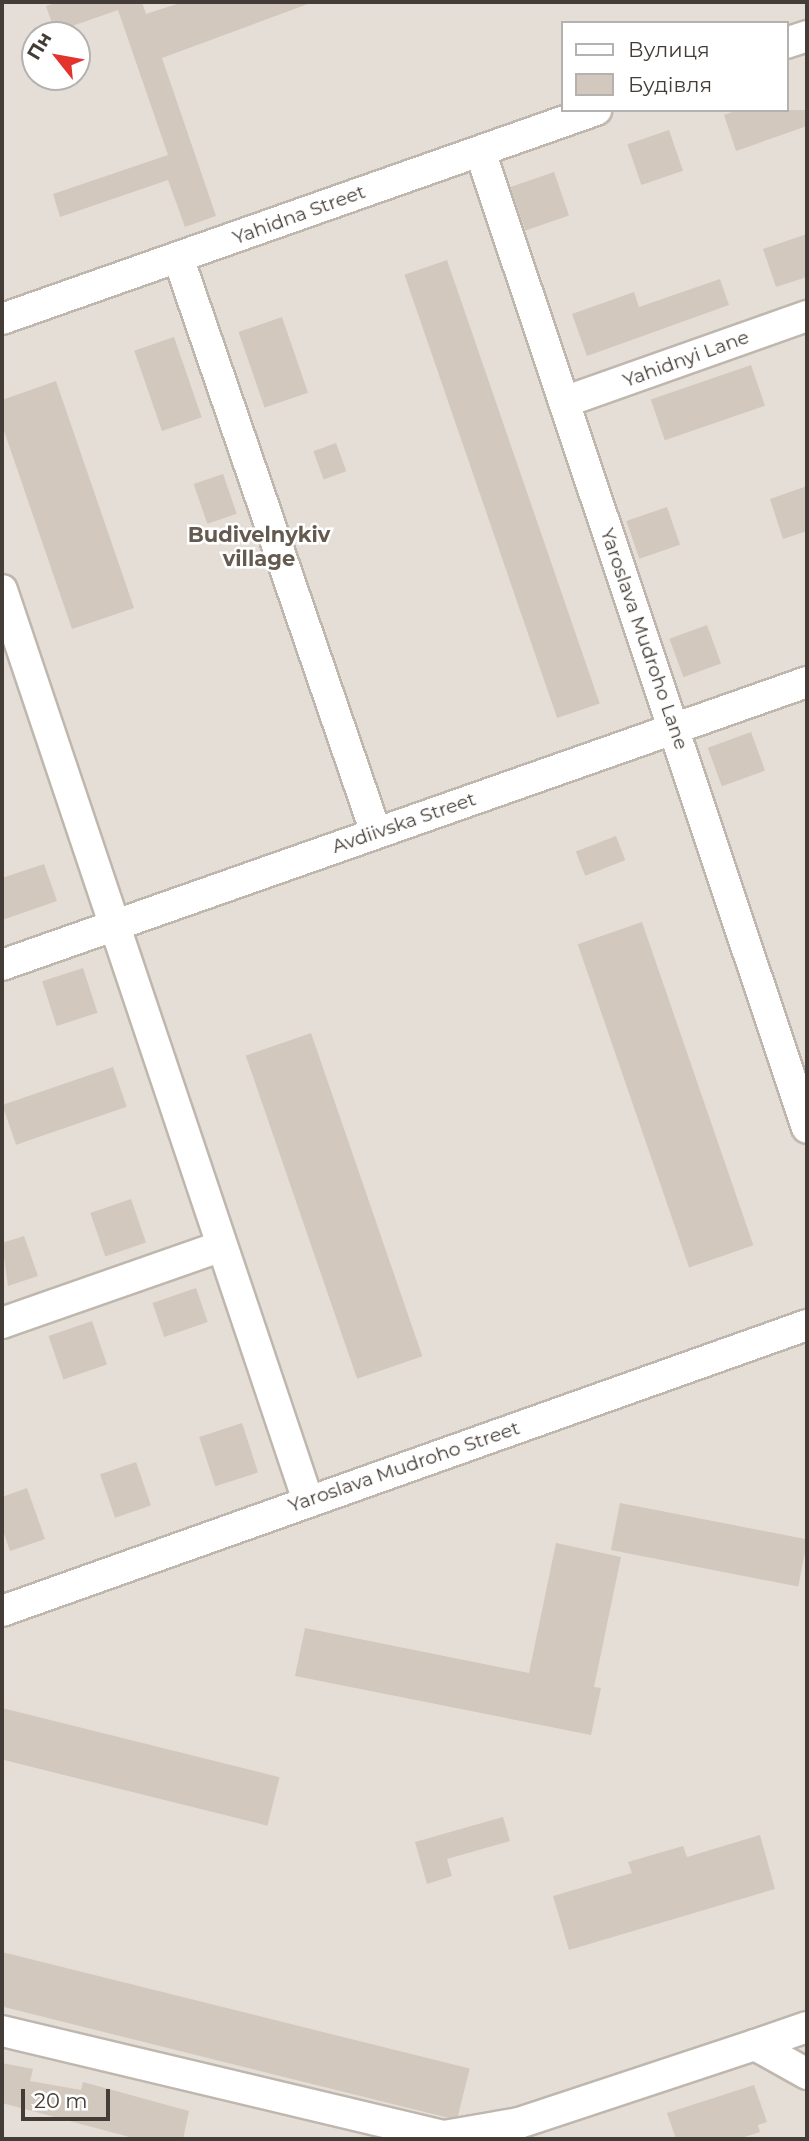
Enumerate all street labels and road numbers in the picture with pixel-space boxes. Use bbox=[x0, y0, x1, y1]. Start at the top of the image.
street label: Yahidna Street bbox=[230, 180, 368, 250]
street label: Yahidnyi Lane bbox=[620, 326, 752, 392]
street label: Yaroslava Mudroho Lane bbox=[595, 525, 693, 753]
street label: Avdiivska Street bbox=[329, 788, 479, 858]
street label: Yaroslava Mudroho Street bbox=[285, 1417, 523, 1517]

